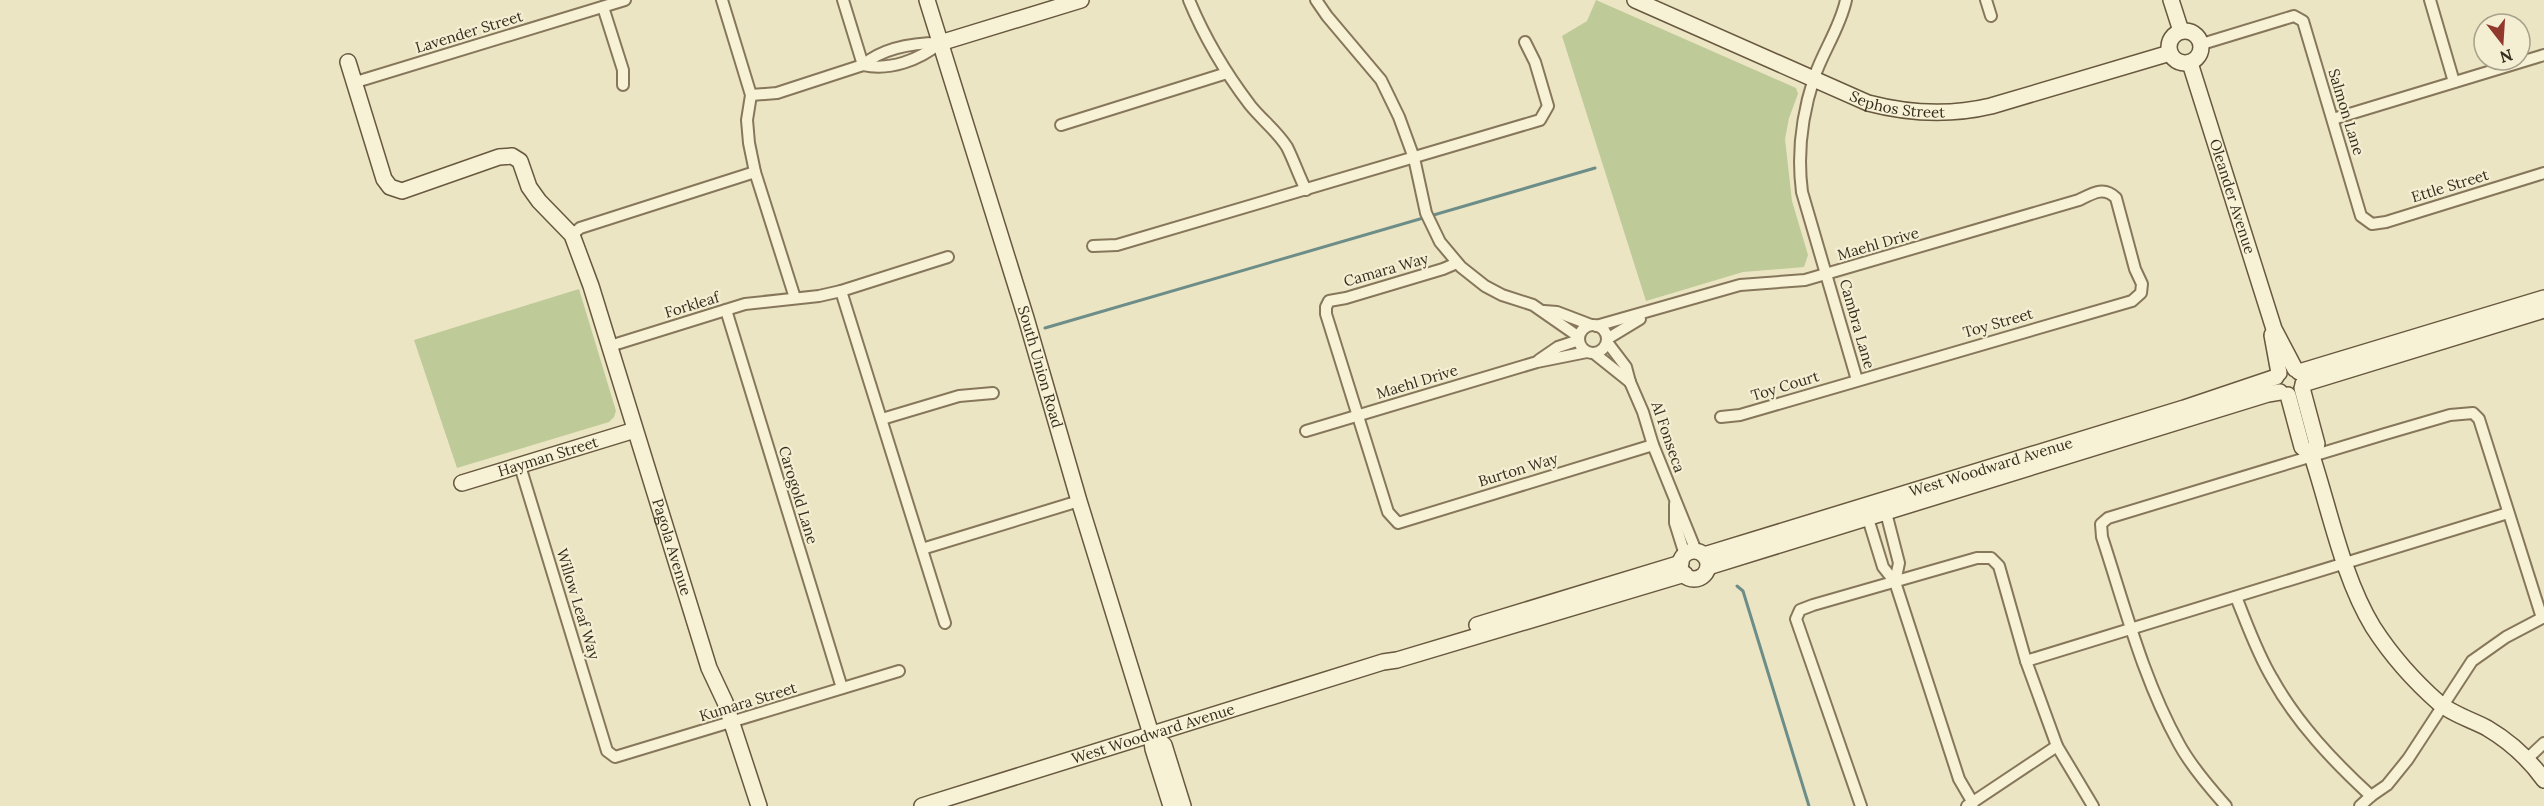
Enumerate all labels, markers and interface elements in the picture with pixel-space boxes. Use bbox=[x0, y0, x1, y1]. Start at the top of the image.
street label: Lavender Street bbox=[413, 6, 525, 57]
north arrow bbox=[2472, 12, 2532, 72]
text: N bbox=[2498, 45, 2515, 68]
street label: Salmon Lane bbox=[2324, 66, 2369, 157]
street label: Sephos Street bbox=[1847, 86, 1945, 122]
street label: Oleander Avenue bbox=[2206, 136, 2260, 256]
street label: Ettle Street bbox=[2409, 165, 2491, 206]
street label: Maehl Drive bbox=[1835, 223, 1921, 264]
street label: Camara Way bbox=[1341, 248, 1431, 291]
street label: Cambra Lane bbox=[1836, 277, 1879, 371]
street label: Forkleaf bbox=[662, 287, 722, 322]
street label: South Union Road bbox=[1014, 303, 1067, 430]
street label: Toy Street bbox=[1961, 303, 2035, 342]
street label: Maehl Drive bbox=[1374, 360, 1460, 403]
street label: Toy Court bbox=[1749, 366, 1821, 405]
street label: Al Fonseca bbox=[1647, 398, 1690, 475]
street label: Hayman Street bbox=[495, 432, 601, 480]
street label: West Woodward Avenue bbox=[1907, 433, 2075, 501]
street label: Carogold Lane bbox=[775, 444, 822, 546]
street label: Burton Way bbox=[1476, 448, 1560, 491]
street label: Pagola Avenue bbox=[648, 496, 696, 598]
street label: Willow Leaf Way bbox=[553, 546, 604, 662]
street label: Kumara Street bbox=[697, 678, 799, 725]
street label: West Woodward Avenue bbox=[1069, 699, 1237, 768]

